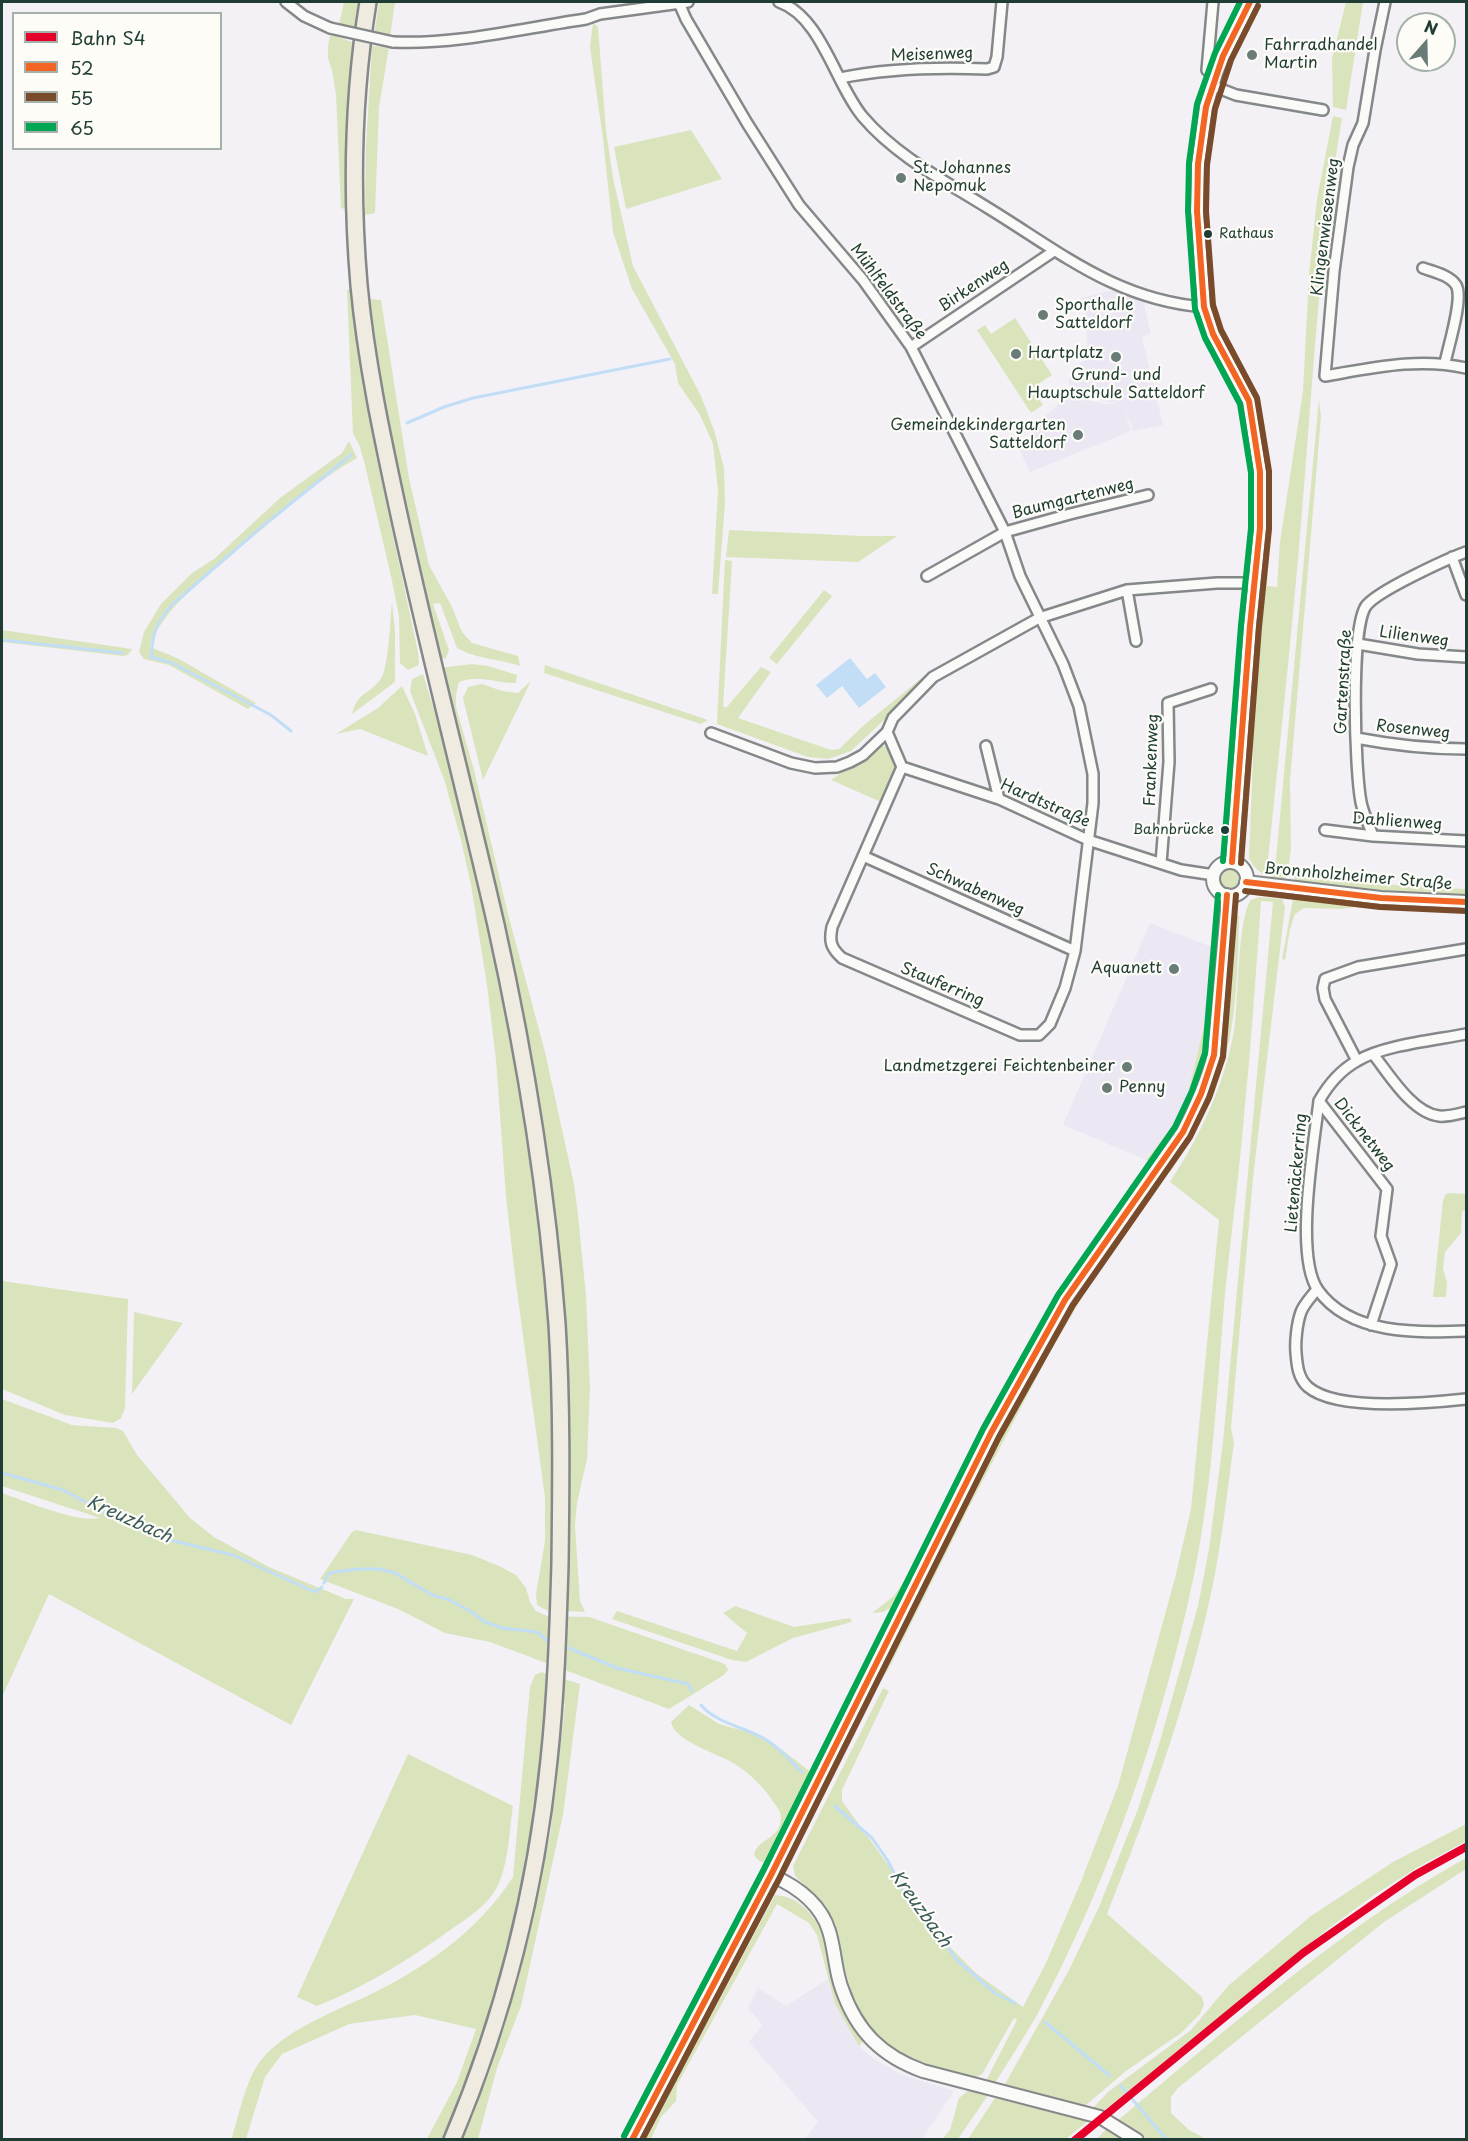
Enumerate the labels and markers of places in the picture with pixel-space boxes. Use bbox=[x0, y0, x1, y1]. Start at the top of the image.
place label: Fahrradhandel Martin bbox=[1264, 36, 1378, 74]
marker: Fahrradhandel Martin bbox=[1245, 48, 1259, 62]
place label: St. Johannes Nepomuk bbox=[913, 159, 1011, 197]
marker: St. Johannes Nepomuk bbox=[894, 171, 908, 185]
place label: Rathaus bbox=[1219, 226, 1274, 242]
marker: Rathaus bbox=[1202, 228, 1214, 240]
place label: Sporthalle Satteldorf bbox=[1055, 296, 1134, 334]
marker: Sporthalle Satteldorf bbox=[1036, 308, 1050, 322]
place label: Hartplatz bbox=[1028, 344, 1103, 364]
marker: Hartplatz bbox=[1009, 347, 1023, 361]
marker: Grund- und Hauptschule Satteldorf bbox=[1109, 350, 1123, 364]
place label: Grund- und Hauptschule Satteldorf bbox=[1027, 366, 1205, 404]
place label: Gemeindekindergarten Satteldorf bbox=[890, 416, 1066, 454]
marker: Gemeindekindergarten Satteldorf bbox=[1071, 428, 1085, 442]
place label: Bahnbrücke bbox=[1133, 822, 1214, 838]
marker: Bahnbrücke bbox=[1219, 824, 1231, 836]
place label: Aquanett bbox=[1091, 959, 1162, 979]
marker: Aquanett bbox=[1167, 962, 1181, 976]
place label: Landmetzgerei Feichtenbeiner bbox=[884, 1057, 1115, 1077]
marker: Landmetzgerei Feichtenbeiner bbox=[1120, 1060, 1134, 1074]
place label: Penny bbox=[1119, 1078, 1166, 1098]
marker: Penny bbox=[1100, 1081, 1114, 1095]

